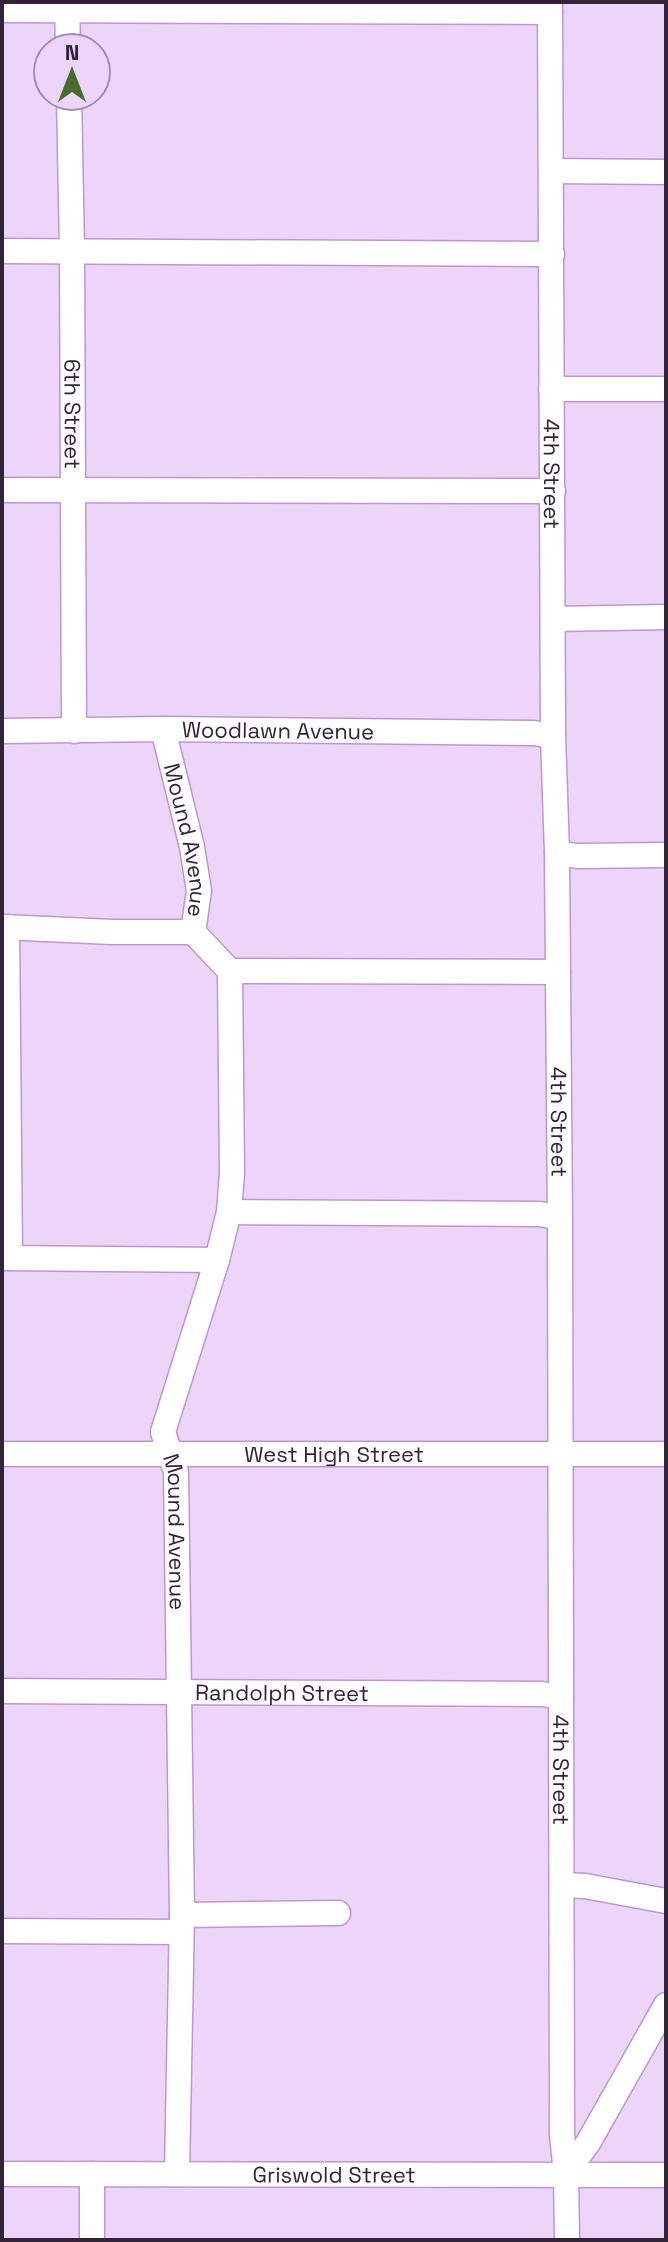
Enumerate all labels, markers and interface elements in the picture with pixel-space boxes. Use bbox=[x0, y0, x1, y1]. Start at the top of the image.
north arrow bbox=[32, 32, 112, 112]
text: N bbox=[65, 38, 79, 66]
street label: 6th Street bbox=[58, 359, 87, 469]
street label: 4th Street bbox=[538, 419, 566, 529]
street label: Woodlawn Avenue bbox=[182, 715, 374, 745]
street label: Mound Avenue bbox=[158, 760, 213, 919]
street label: 4th Street bbox=[545, 1067, 574, 1177]
street label: West High Street bbox=[244, 1440, 424, 1468]
street label: Mound Avenue bbox=[157, 1450, 192, 1610]
street label: Randolph Street bbox=[195, 1678, 369, 1707]
street label: 4th Street bbox=[547, 1715, 575, 1825]
street label: Griswold Street bbox=[252, 2160, 416, 2189]

